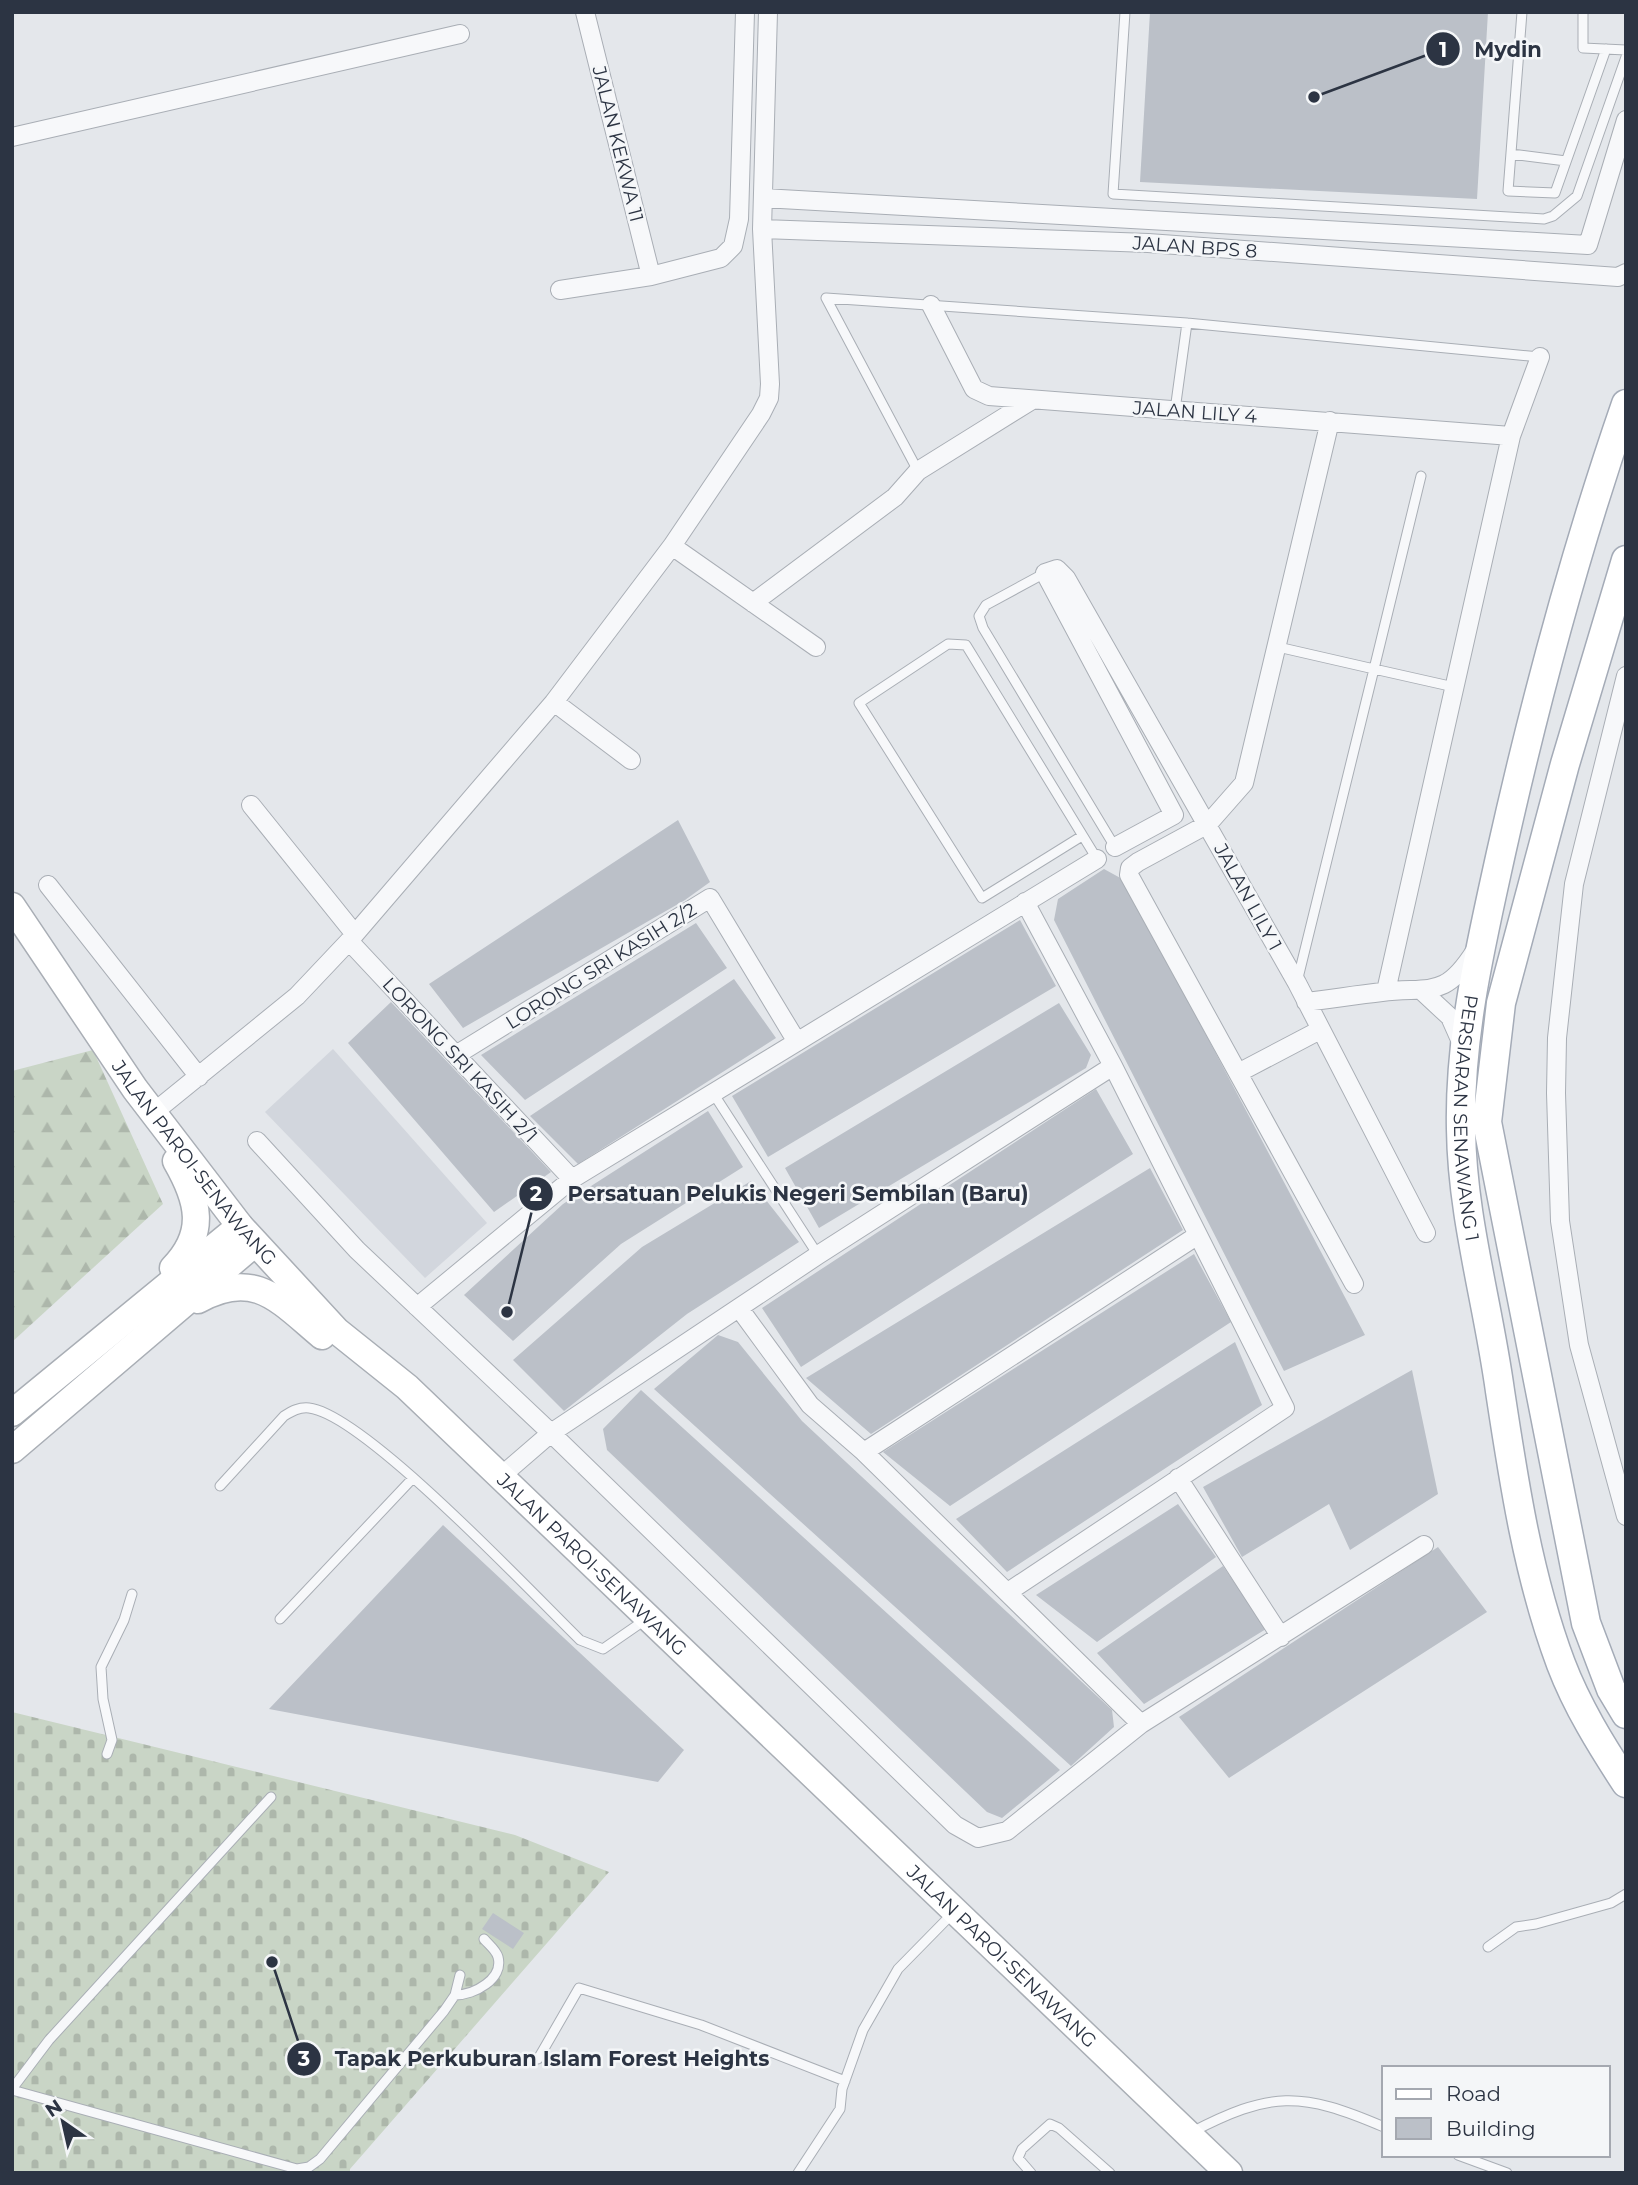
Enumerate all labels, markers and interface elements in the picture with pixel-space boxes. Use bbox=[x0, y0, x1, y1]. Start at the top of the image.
callout: Mydin bbox=[1426, 28, 1556, 70]
text: 1 bbox=[1439, 37, 1447, 62]
text: Mydin bbox=[1474, 37, 1542, 62]
street label: JALAN KEKWA 11 bbox=[587, 63, 648, 224]
street label: JALAN BPS 8 bbox=[1131, 231, 1258, 263]
street label: JALAN LILY 4 bbox=[1131, 396, 1258, 428]
street label: JALAN LILY 1 bbox=[1209, 839, 1287, 954]
street label: LORONG SRI KASIH 2/2 bbox=[501, 898, 701, 1034]
street label: LORONG SRI KASIH 2/1 bbox=[378, 973, 542, 1147]
street label: PERSIARAN SENAWANG 1 bbox=[1449, 993, 1484, 1243]
street label: JALAN PAROI-SENAWANG bbox=[107, 1055, 282, 1270]
callout: Persatuan Pelukis Negeri Sembilan (Baru) bbox=[519, 1173, 1043, 1215]
text: 2 bbox=[530, 1181, 542, 1206]
text: Persatuan Pelukis Negeri Sembilan (Baru) bbox=[568, 1181, 1028, 1206]
street label: JALAN PAROI-SENAWANG bbox=[492, 1467, 692, 1660]
street label: JALAN PAROI-SENAWANG bbox=[902, 1859, 1102, 2052]
callout: Tapak Perkuburan Islam Forest Heights bbox=[286, 2038, 784, 2080]
text: 3 bbox=[297, 2046, 310, 2071]
text: Tapak Perkuburan Islam Forest Heights bbox=[335, 2046, 769, 2071]
legend bbox=[1382, 2066, 1610, 2157]
text: Road bbox=[1446, 2081, 1501, 2106]
north arrow bbox=[28, 2087, 98, 2157]
text: N bbox=[41, 2094, 67, 2122]
text: Building bbox=[1446, 2116, 1536, 2141]

